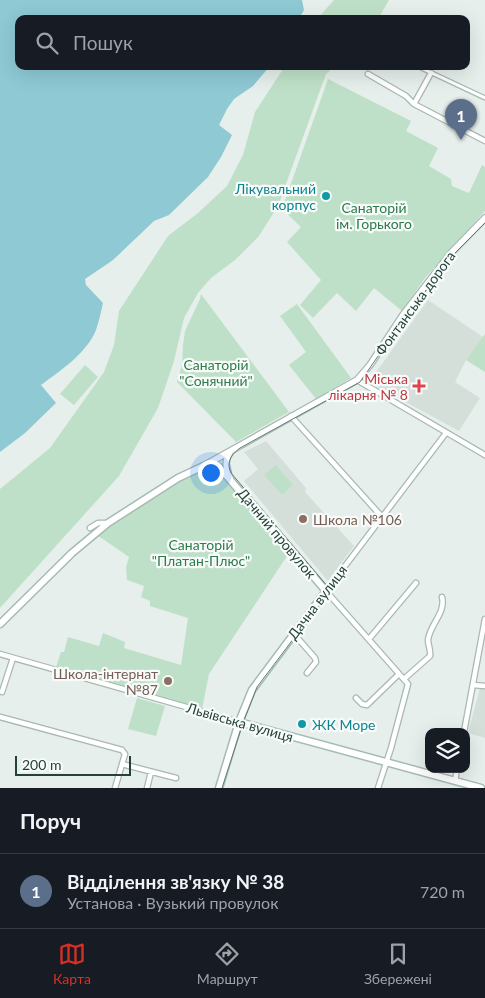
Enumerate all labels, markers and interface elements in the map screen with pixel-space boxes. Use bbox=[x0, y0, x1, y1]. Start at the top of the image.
search box bbox=[15, 15, 470, 70]
icon: search bbox=[33, 29, 61, 57]
text: Пошук bbox=[73, 31, 133, 54]
pin: 1 bbox=[445, 99, 477, 140]
place label: Лікувальний корпус bbox=[234, 180, 316, 213]
marker: Лікувальний корпус bbox=[320, 190, 332, 202]
park label: Cанаторій ім. Горького bbox=[336, 199, 412, 232]
street label: Фонтанська дорога bbox=[371, 248, 459, 358]
park label: Санаторій "Сонячний" bbox=[179, 356, 253, 389]
place label: Міська лікарня № 8 bbox=[328, 370, 408, 403]
marker: Міська лікарня № 8 bbox=[412, 379, 426, 393]
your location bbox=[198, 460, 224, 486]
street label: Дачний провулок bbox=[234, 484, 320, 582]
place label: Школа №106 bbox=[313, 511, 402, 528]
marker: Школа №106 bbox=[297, 513, 309, 525]
park label: Санаторій "Платан-Плюс" bbox=[152, 536, 250, 569]
street label: Дачна вулиця bbox=[284, 562, 350, 642]
place label: Школа-інтернат №87 bbox=[53, 665, 158, 698]
marker: Школа-інтернат №87 bbox=[162, 675, 174, 687]
street label: Львівська вулиця bbox=[184, 698, 295, 745]
place label: ЖК Море bbox=[312, 716, 375, 733]
marker: ЖК Море bbox=[296, 718, 308, 730]
map controls bbox=[425, 728, 470, 773]
button: layers bbox=[425, 728, 470, 773]
scale bar bbox=[15, 753, 131, 776]
text: 200 m bbox=[22, 756, 61, 773]
text: Поруч bbox=[20, 808, 81, 833]
text: Відділення зв'язку № 38 bbox=[67, 870, 284, 893]
text: 1 bbox=[31, 882, 41, 901]
text: 720 m bbox=[420, 882, 465, 901]
text: Установа · Вузький провулок bbox=[67, 893, 278, 912]
tab: Карта bbox=[53, 940, 91, 987]
tab: Маршрут bbox=[197, 940, 258, 987]
tab: Збережені bbox=[364, 940, 432, 987]

